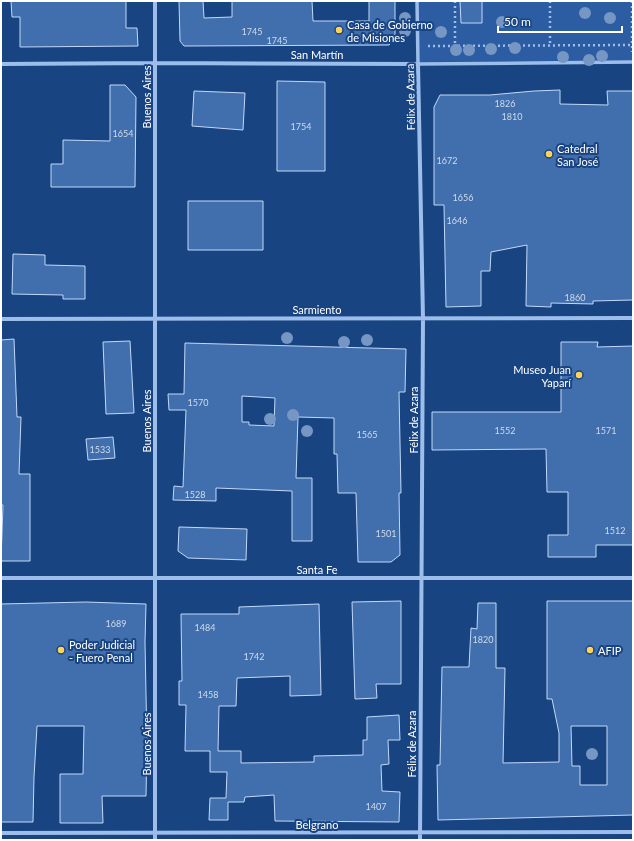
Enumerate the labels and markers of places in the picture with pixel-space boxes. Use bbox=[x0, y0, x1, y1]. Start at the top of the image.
place label: Casa de Gobierno de Misiones bbox=[347, 18, 433, 44]
marker: Casa de Gobierno de Misiones bbox=[334, 25, 344, 35]
place label: Catedral San José bbox=[557, 142, 598, 168]
marker: Catedral San José bbox=[544, 149, 554, 159]
place label: Museo Juan Yaparí bbox=[513, 363, 571, 389]
marker: Museo Juan Yaparí bbox=[574, 370, 584, 380]
place label: Poder Judicial - Fuero Penal bbox=[69, 638, 135, 664]
place label: AFIP bbox=[598, 644, 622, 657]
marker: Poder Judicial - Fuero Penal bbox=[56, 645, 66, 655]
marker: AFIP bbox=[585, 645, 595, 655]

